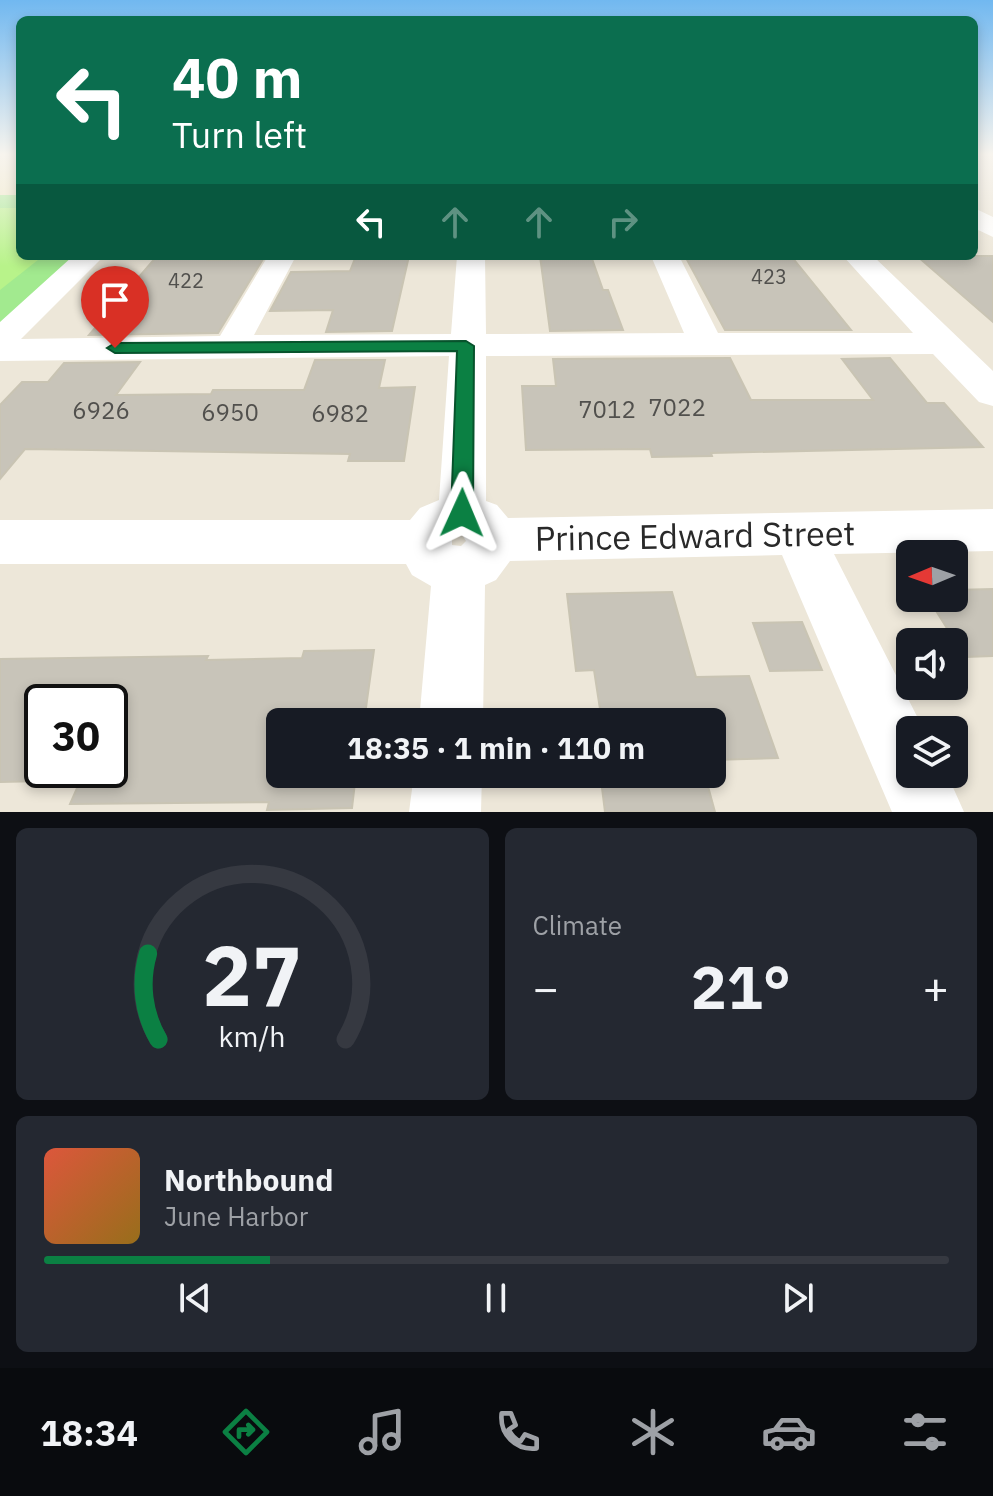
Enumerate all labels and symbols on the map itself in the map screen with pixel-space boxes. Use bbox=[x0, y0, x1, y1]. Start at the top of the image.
house number: 423 bbox=[751, 263, 787, 290]
pin bbox=[81, 266, 149, 348]
house number: 422 bbox=[168, 267, 204, 294]
house number: 7022 bbox=[648, 391, 706, 423]
house number: 7012 bbox=[578, 393, 636, 425]
house number: 6926 bbox=[72, 394, 130, 426]
house number: 6950 bbox=[201, 396, 259, 428]
house number: 6982 bbox=[311, 397, 369, 429]
position arrow bbox=[420, 471, 504, 555]
street label: Prince Edward Street bbox=[534, 510, 856, 560]
north arrow bbox=[896, 540, 968, 612]
speed limit sign: 30 bbox=[24, 684, 128, 788]

